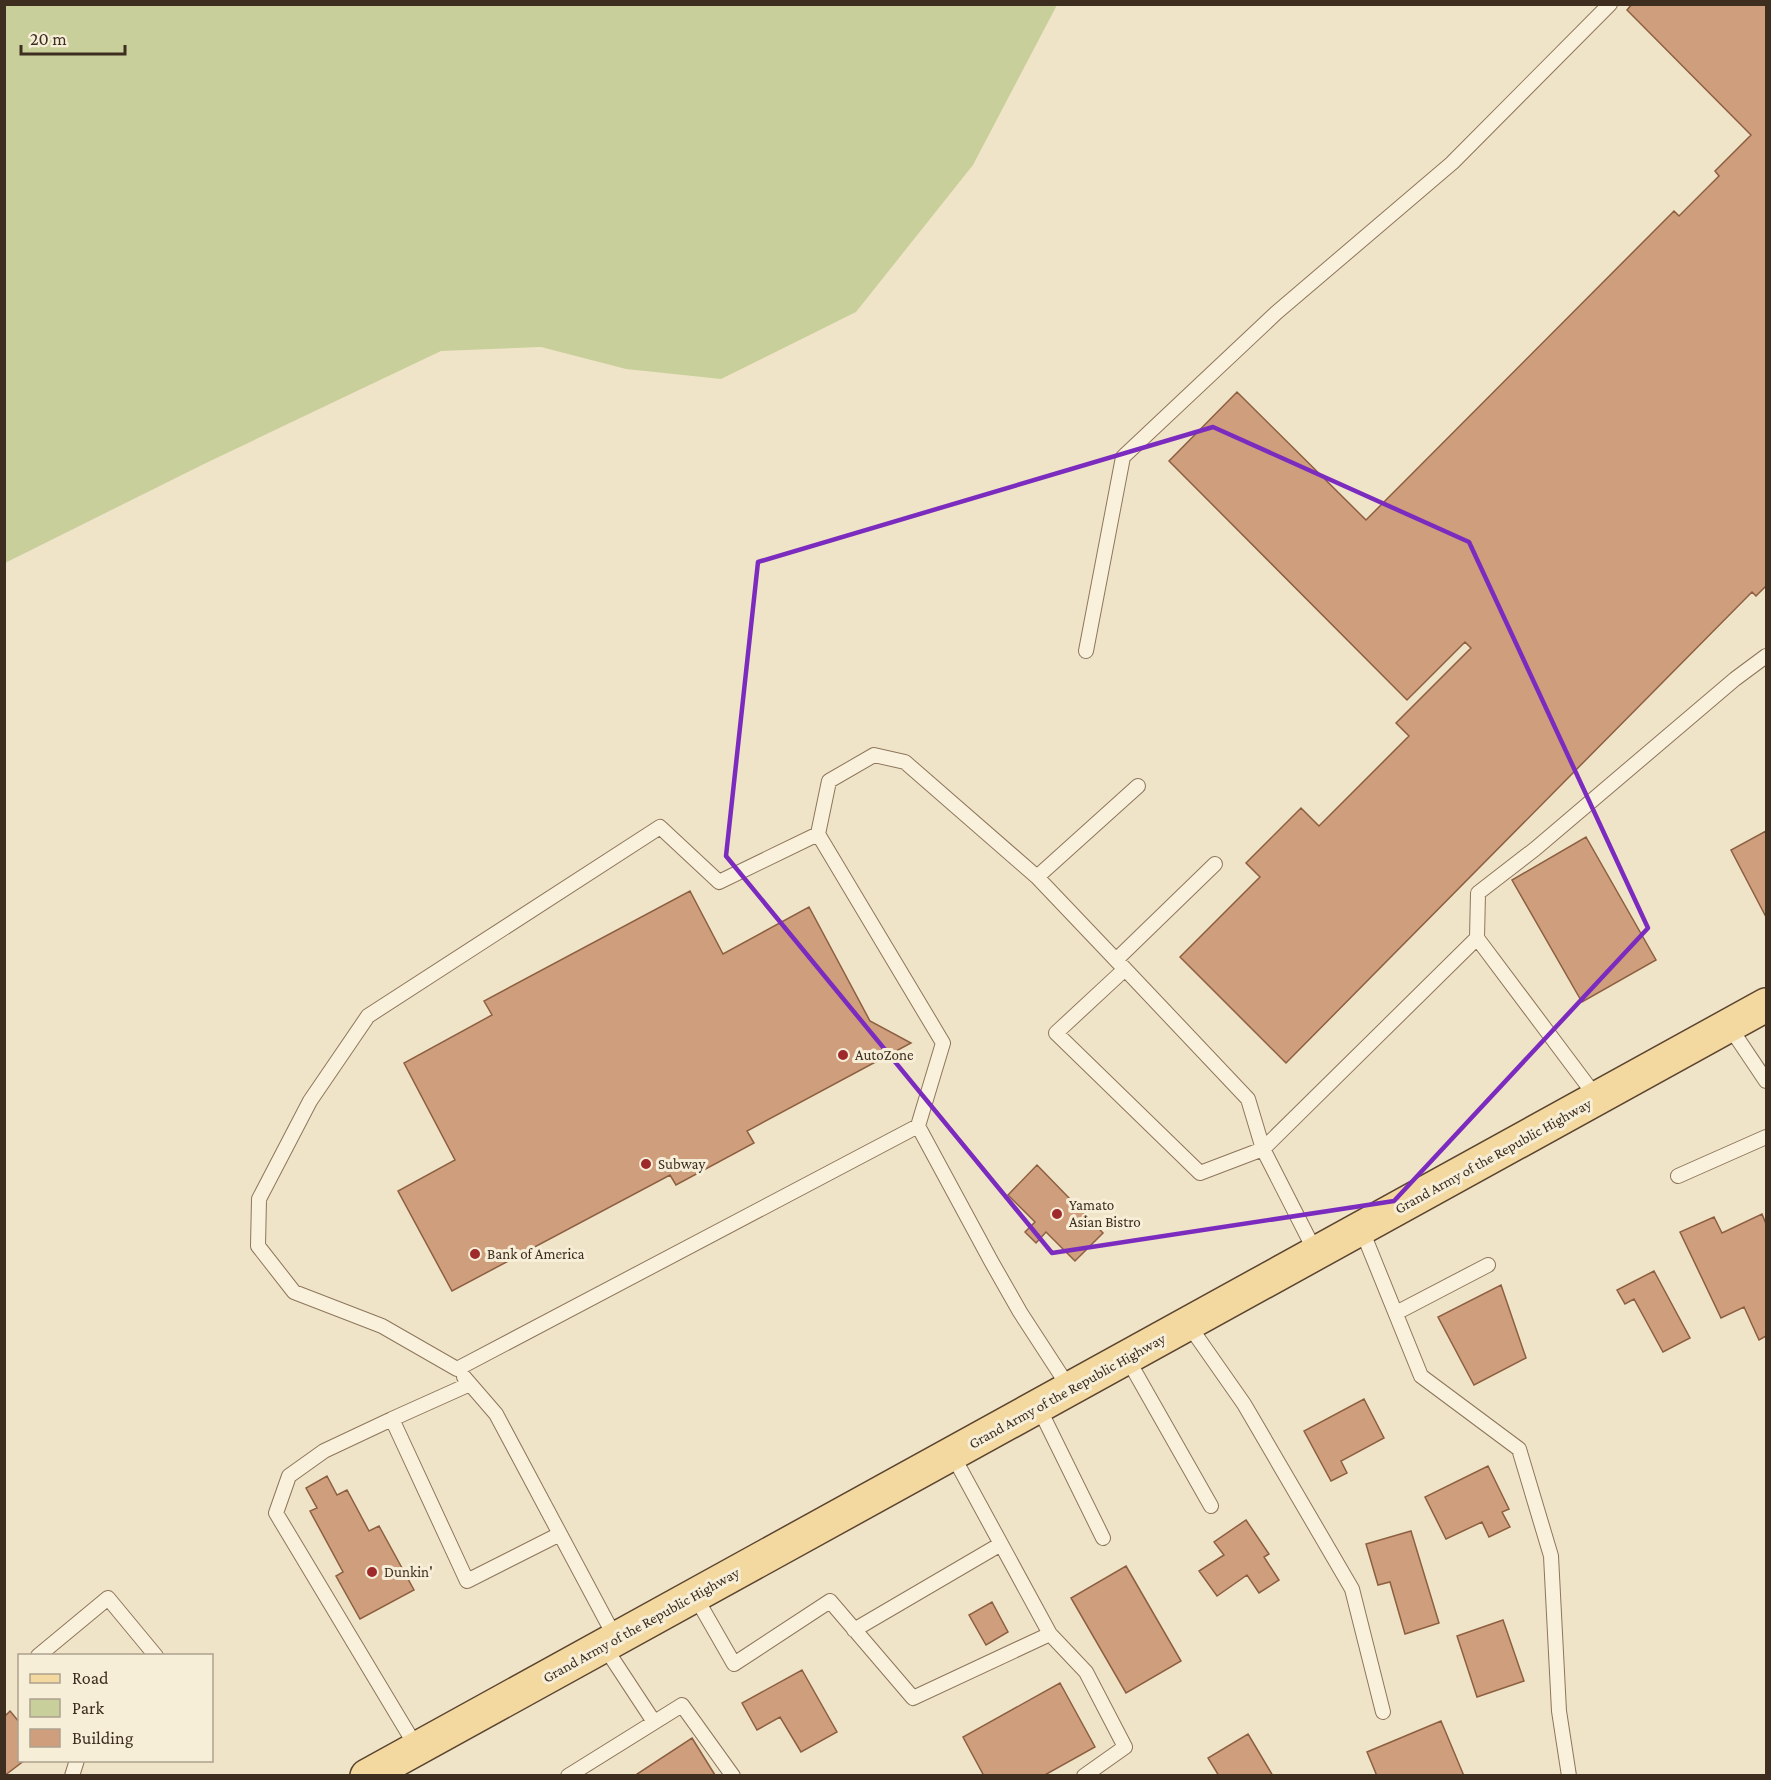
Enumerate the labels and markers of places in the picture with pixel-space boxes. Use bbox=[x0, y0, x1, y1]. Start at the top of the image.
place label: AutoZone bbox=[855, 1047, 914, 1063]
marker: AutoZone bbox=[836, 1048, 850, 1062]
place label: Subway bbox=[658, 1156, 705, 1173]
marker: Subway bbox=[639, 1157, 653, 1171]
place label: Yamato Asian Bistro bbox=[1069, 1197, 1141, 1230]
marker: Yamato Asian Bistro bbox=[1050, 1207, 1064, 1221]
place label: Bank of America bbox=[487, 1246, 585, 1262]
marker: Bank of America bbox=[468, 1247, 482, 1261]
place label: Dunkin' bbox=[384, 1564, 433, 1580]
marker: Dunkin' bbox=[365, 1565, 379, 1579]

